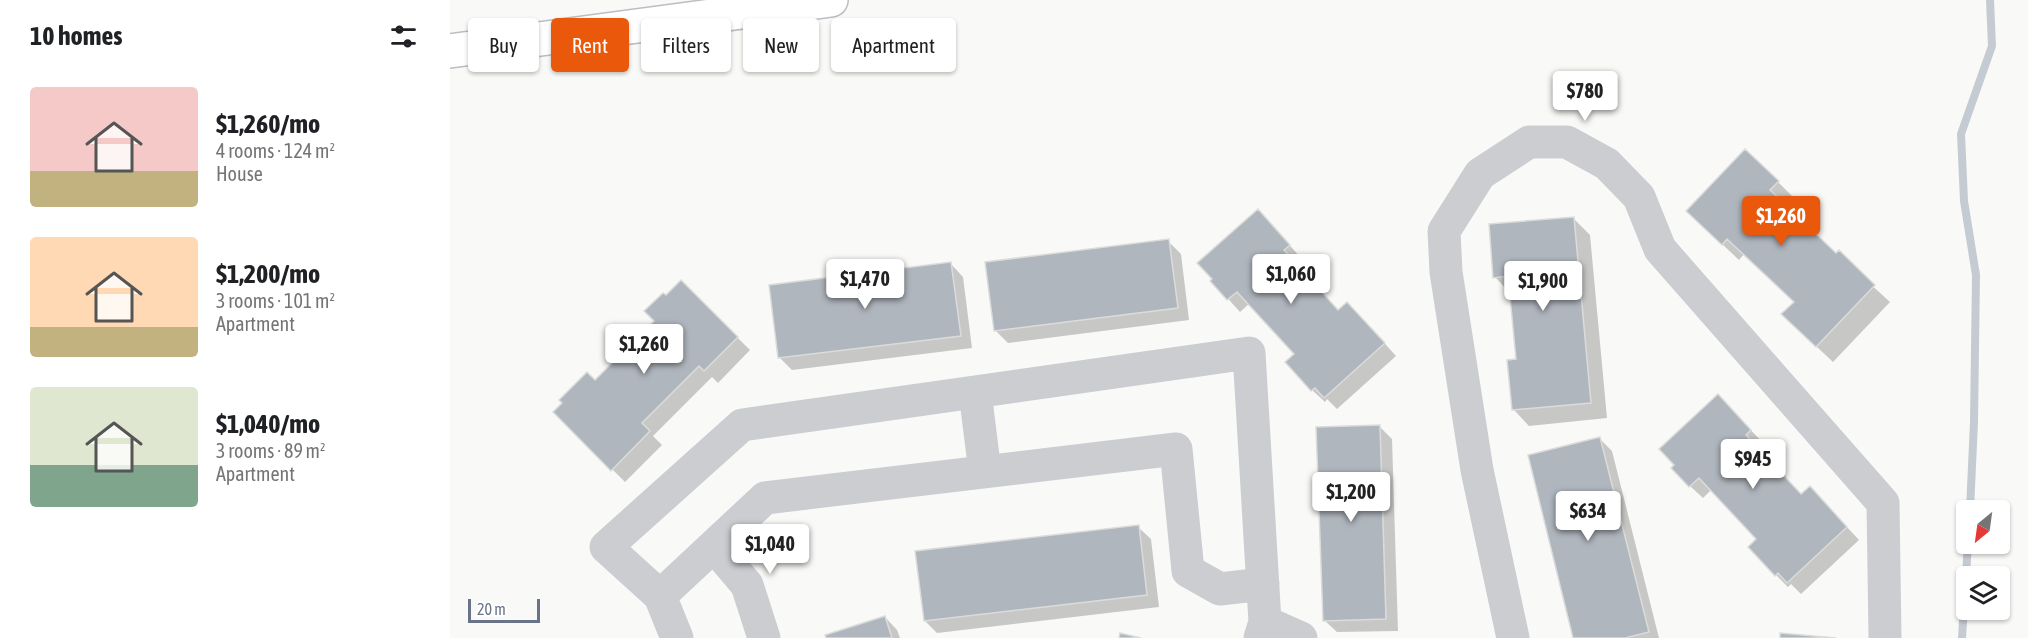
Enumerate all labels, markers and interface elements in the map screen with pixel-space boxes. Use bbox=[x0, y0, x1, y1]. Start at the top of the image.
chip: Buy bbox=[468, 18, 539, 72]
chip: Rent bbox=[551, 18, 629, 72]
chip: Filters bbox=[641, 18, 731, 72]
chip: New bbox=[743, 18, 819, 72]
chip: Apartment bbox=[831, 18, 956, 72]
icon: filters bbox=[387, 20, 420, 53]
text: 10 homes bbox=[30, 21, 123, 51]
pin: $780 bbox=[1549, 71, 1621, 122]
text: $780 bbox=[1567, 79, 1603, 102]
text: $1,260/mo bbox=[216, 109, 320, 139]
icon: home bbox=[78, 111, 150, 183]
text: 4 rooms · 124 m² bbox=[216, 139, 335, 162]
text: House bbox=[216, 162, 263, 185]
pin: $1,260 bbox=[1732, 196, 1830, 247]
text: $1,260 bbox=[1756, 204, 1806, 227]
pin: $1,060 bbox=[1242, 254, 1340, 305]
text: $1,200/mo bbox=[216, 259, 320, 289]
pin: $1,470 bbox=[816, 259, 914, 310]
icon: home bbox=[78, 261, 150, 333]
pin: $1,900 bbox=[1494, 261, 1592, 312]
text: $1,060 bbox=[1266, 262, 1316, 285]
text: $1,470 bbox=[840, 267, 890, 290]
text: $1,900 bbox=[1518, 269, 1568, 292]
text: 3 rooms · 101 m² bbox=[216, 289, 335, 312]
text: Apartment bbox=[216, 312, 295, 335]
pin: $1,260 bbox=[595, 324, 693, 375]
text: $1,260 bbox=[619, 332, 669, 355]
text: $1,040/mo bbox=[216, 409, 320, 439]
icon: home bbox=[78, 411, 150, 483]
text: 3 rooms · 89 m² bbox=[216, 439, 326, 462]
pin: $945 bbox=[1717, 439, 1789, 490]
text: $945 bbox=[1735, 447, 1771, 470]
text: Apartment bbox=[216, 462, 295, 485]
pin: $1,200 bbox=[1302, 472, 1400, 523]
text: $1,200 bbox=[1326, 480, 1376, 503]
pin: $634 bbox=[1552, 491, 1624, 542]
text: $634 bbox=[1570, 499, 1606, 522]
north arrow bbox=[1956, 500, 2010, 554]
map controls bbox=[1956, 500, 2010, 620]
pin: $1,040 bbox=[721, 524, 819, 575]
text: $1,040 bbox=[745, 532, 795, 555]
button: layers bbox=[1956, 566, 2010, 620]
scale bar bbox=[468, 596, 540, 624]
text: 20 m bbox=[477, 600, 506, 618]

